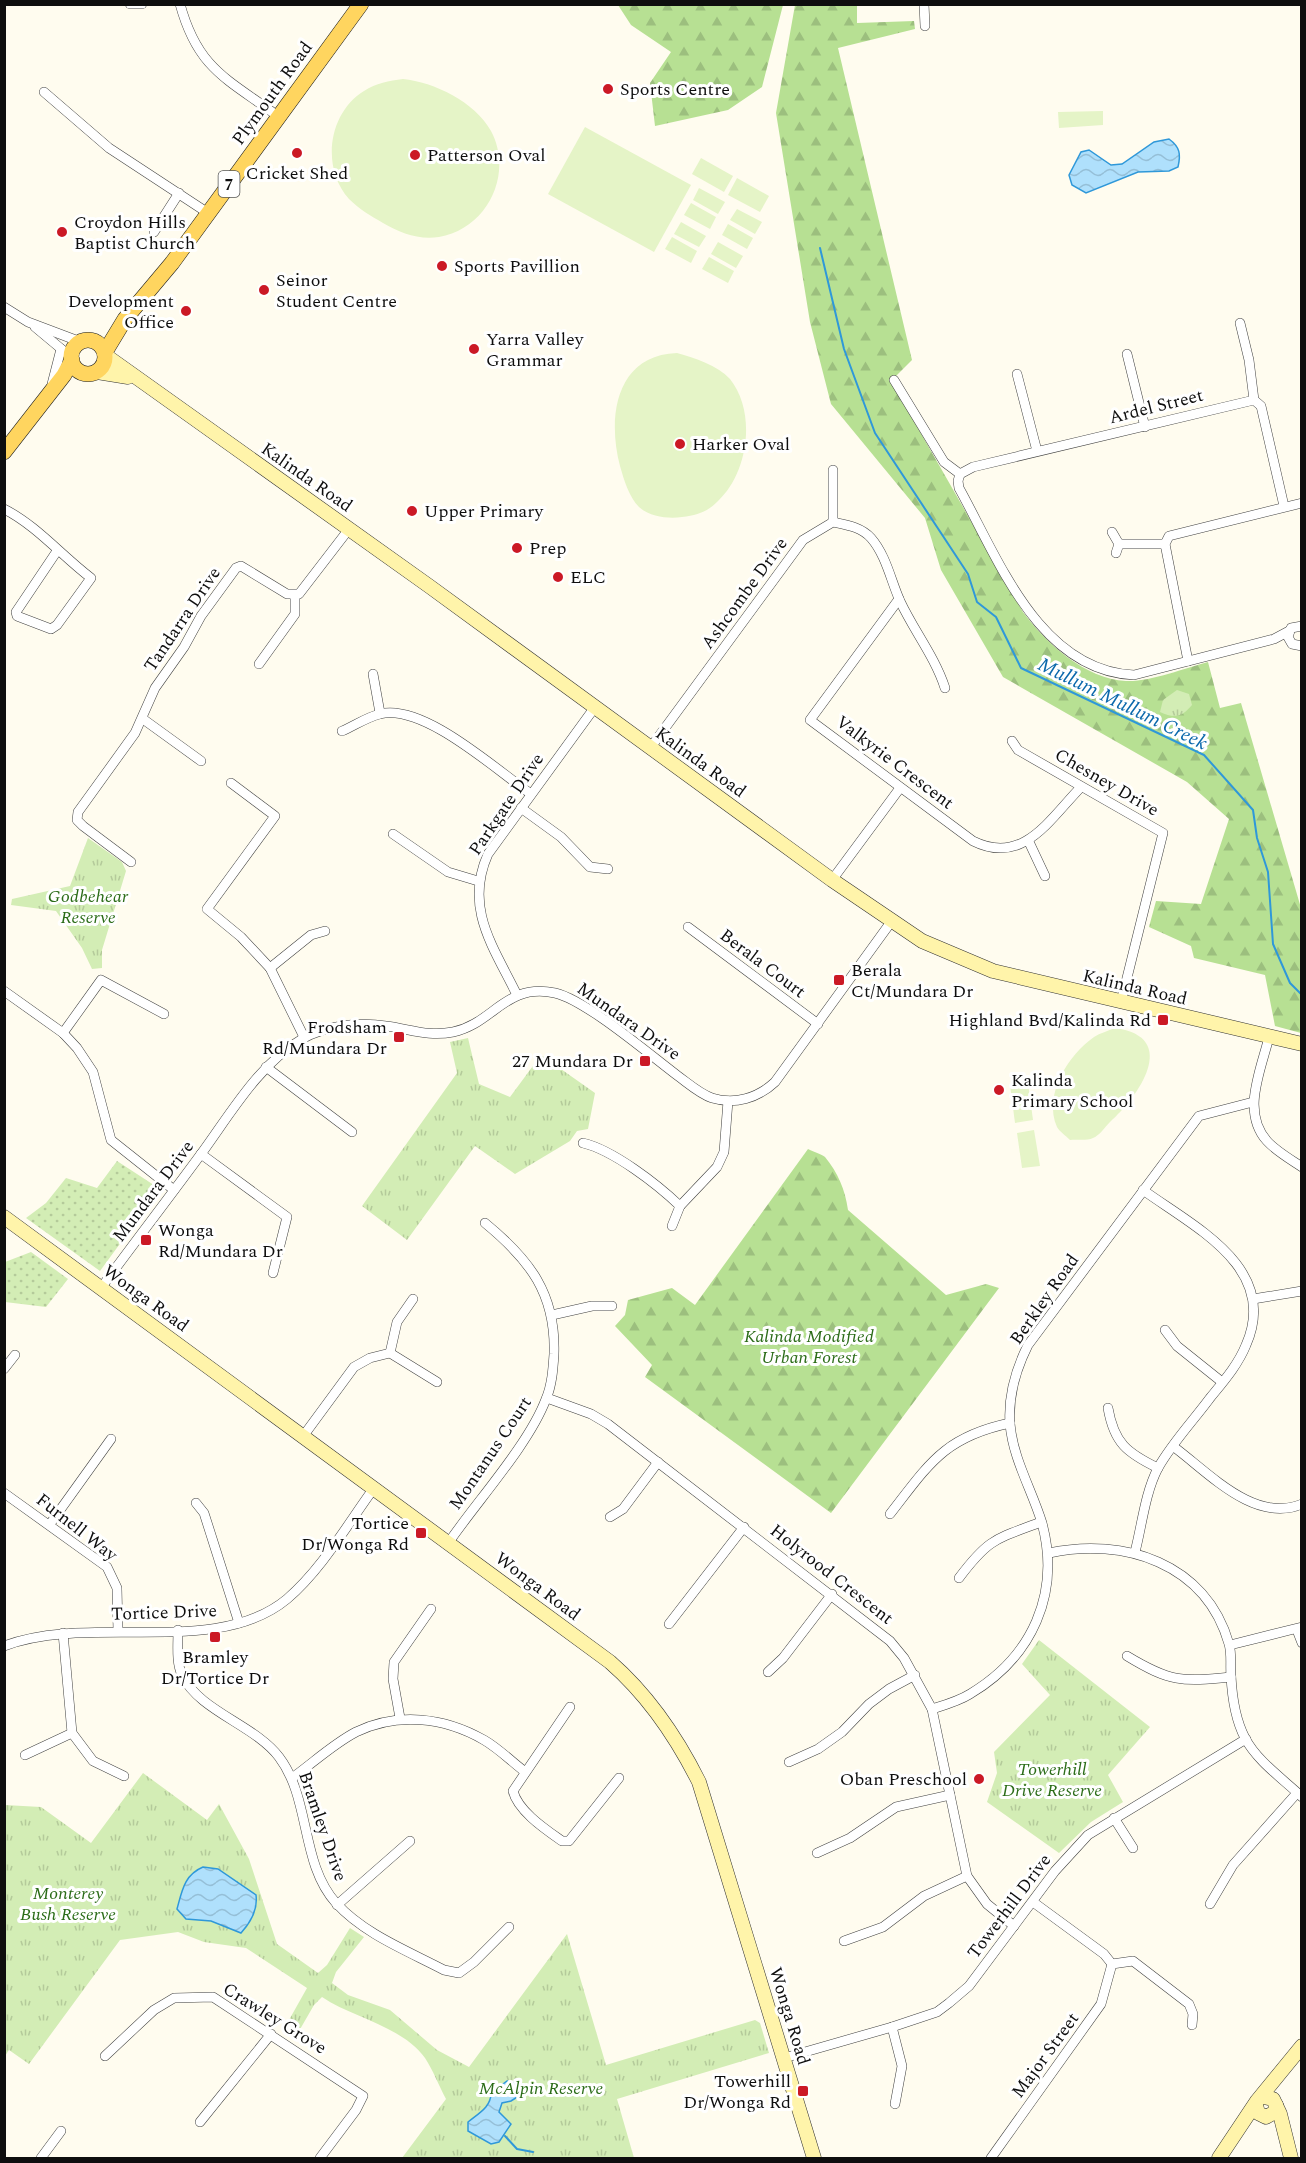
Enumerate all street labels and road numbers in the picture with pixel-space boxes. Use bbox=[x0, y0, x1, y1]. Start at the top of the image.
street label: Plymouth Road bbox=[225, 36, 319, 151]
road number: 7 bbox=[218, 171, 240, 197]
street label: Ardel Street bbox=[1106, 382, 1206, 431]
street label: Kalinda Road bbox=[255, 436, 358, 519]
street label: Ashcombe Drive bbox=[694, 532, 794, 655]
street label: Tandarra Drive bbox=[137, 561, 228, 677]
street label: Valkyrie Crescent bbox=[830, 709, 960, 816]
street label: Kalinda Road bbox=[650, 720, 752, 805]
street label: Chesney Drive bbox=[1050, 742, 1164, 823]
street label: Parkgate Drive bbox=[462, 748, 551, 861]
street label: Berala Court bbox=[714, 922, 811, 1005]
street label: Kalinda Road bbox=[1080, 962, 1190, 1013]
street label: Mundara Drive bbox=[571, 976, 686, 1067]
street label: Mundara Drive bbox=[106, 1135, 201, 1248]
street label: Berkley Road bbox=[1003, 1248, 1086, 1350]
street label: Wonga Road bbox=[97, 1258, 194, 1339]
street label: Montanus Court bbox=[442, 1391, 538, 1515]
street label: Furnell Way bbox=[30, 1487, 124, 1569]
street label: Holyrood Crescent bbox=[764, 1517, 899, 1631]
street label: Wonga Road bbox=[489, 1545, 586, 1628]
street label: Tortice Drive bbox=[111, 1597, 217, 1628]
street label: Bramley Drive bbox=[291, 1768, 354, 1885]
street label: Towerhill Drive bbox=[961, 1848, 1058, 1965]
street label: Wonga Road bbox=[762, 1964, 817, 2068]
street label: Crawley Grove bbox=[218, 1976, 332, 2061]
street label: Major Street bbox=[1005, 2007, 1086, 2104]

